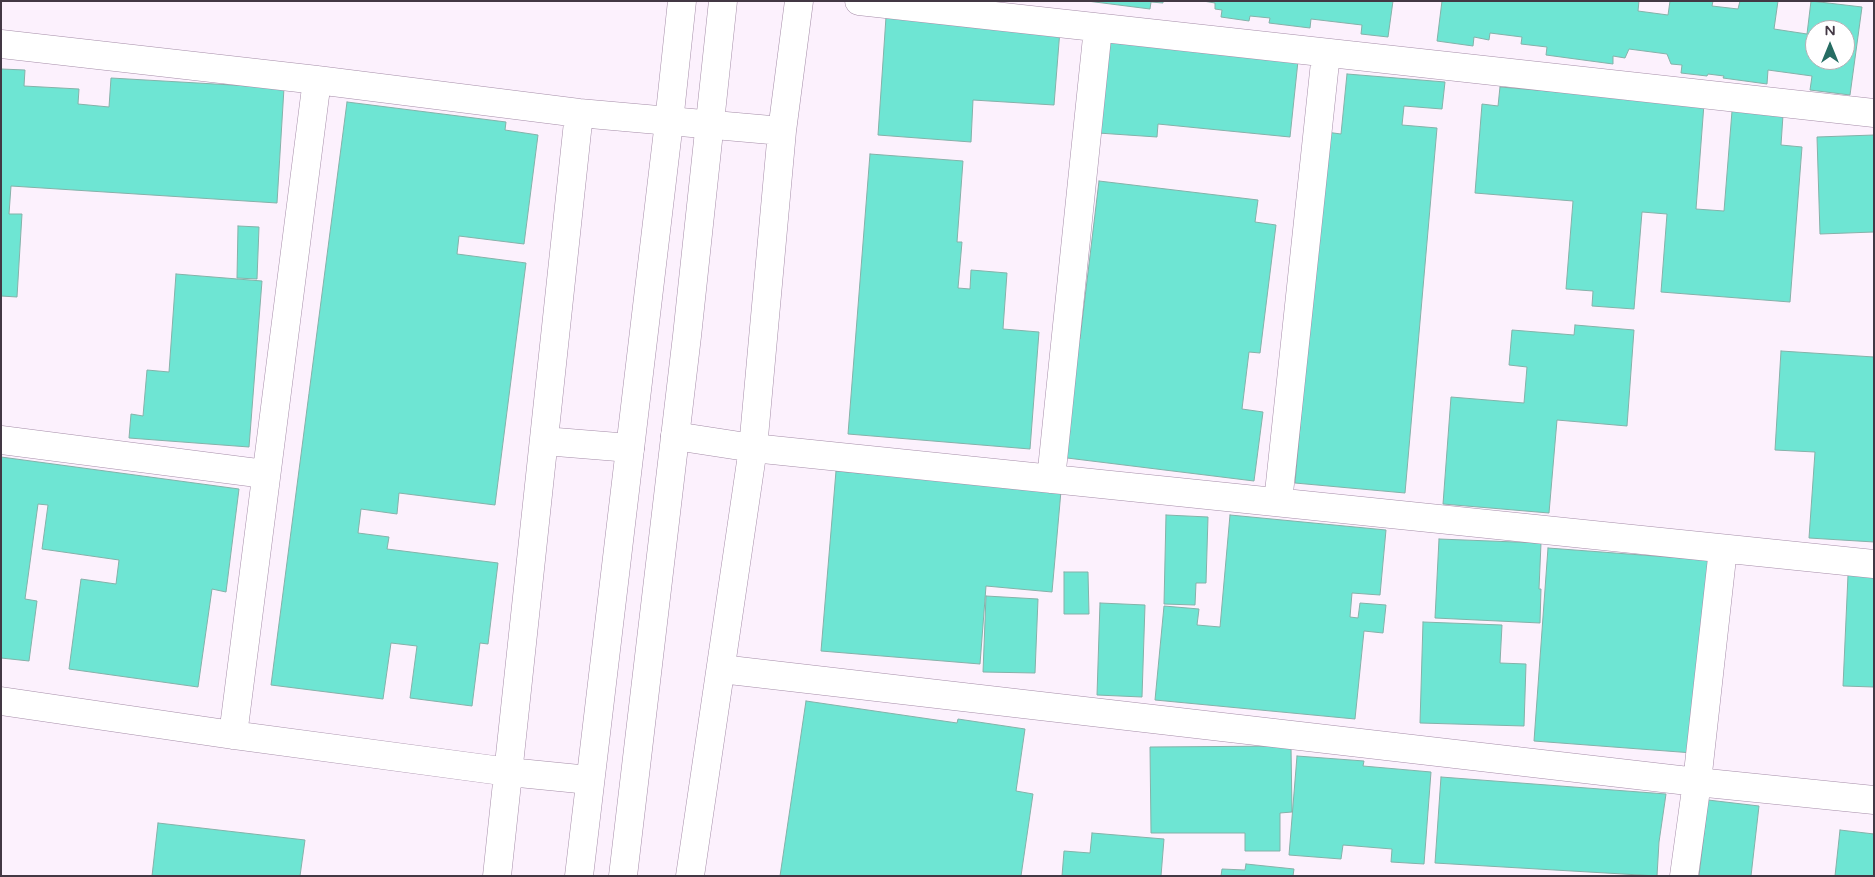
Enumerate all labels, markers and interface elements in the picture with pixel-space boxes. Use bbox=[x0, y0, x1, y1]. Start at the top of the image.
north arrow bbox=[1805, 20, 1855, 70]
text: N bbox=[1824, 22, 1836, 39]

